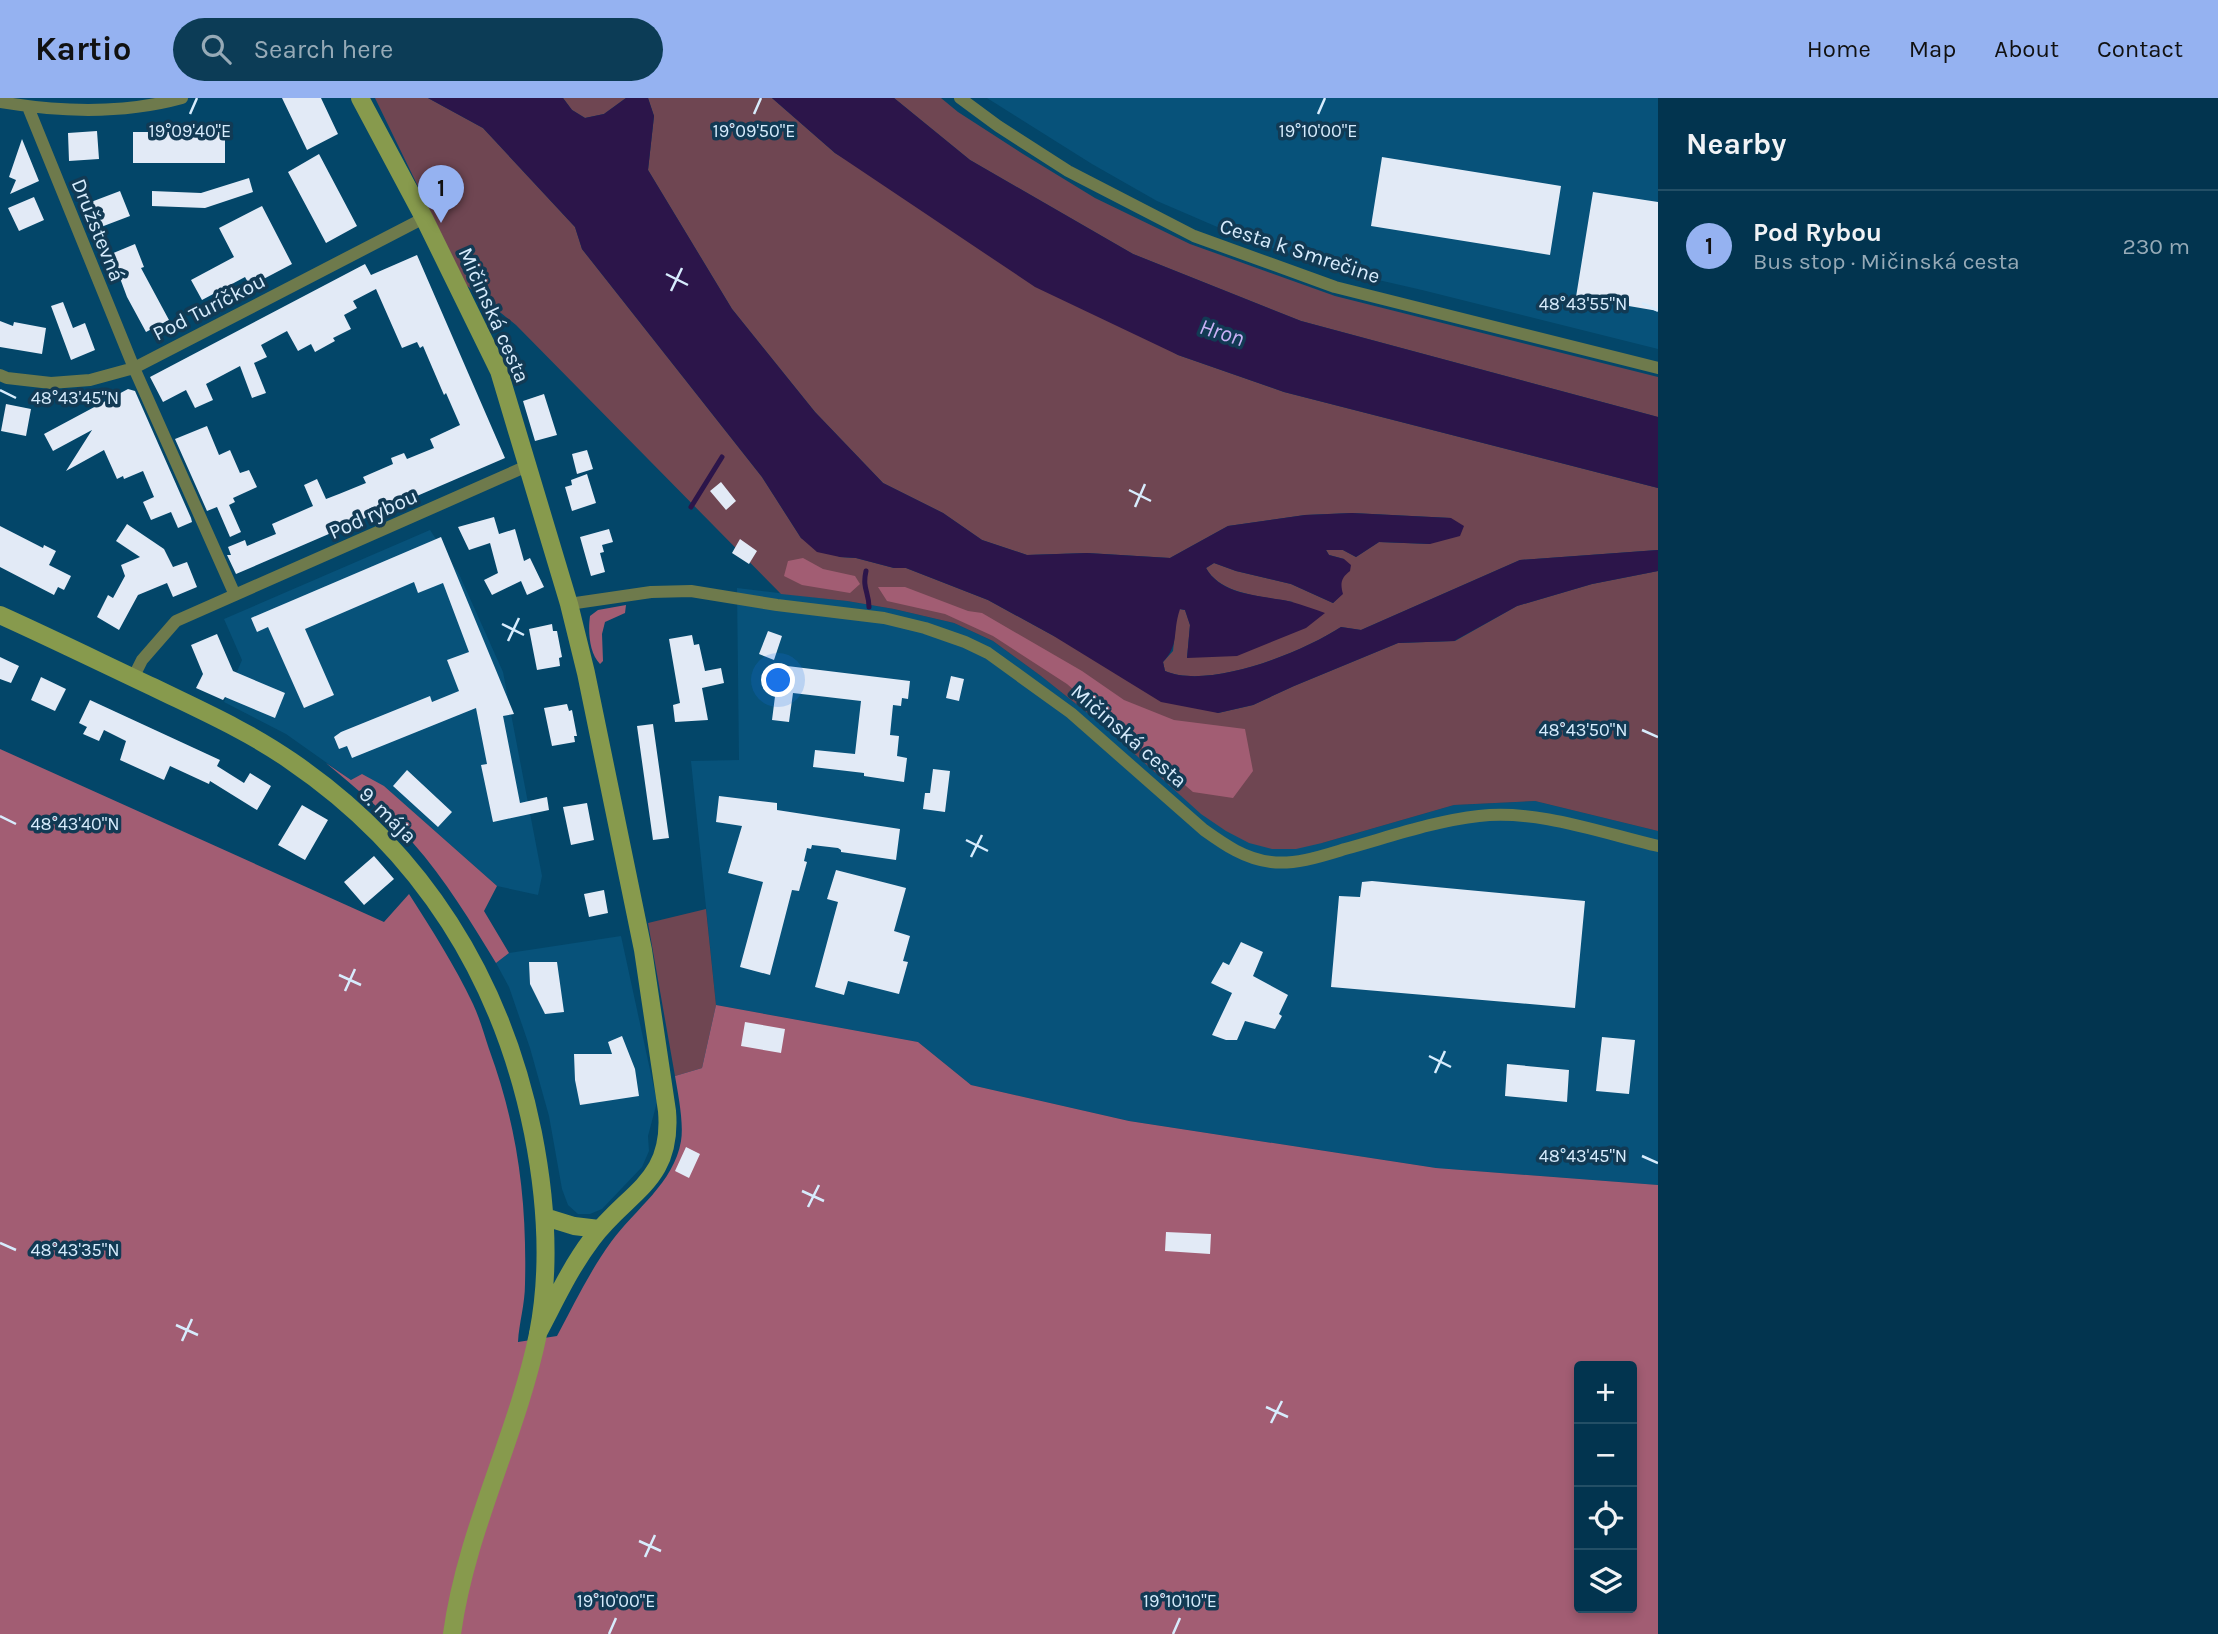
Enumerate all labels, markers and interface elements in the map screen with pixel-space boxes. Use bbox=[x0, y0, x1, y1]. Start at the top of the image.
search box bbox=[173, 18, 663, 81]
text: Kartio bbox=[35, 30, 131, 68]
icon: search bbox=[197, 30, 235, 68]
text: Search here bbox=[253, 34, 393, 65]
text: Home bbox=[1807, 35, 1871, 63]
text: Map bbox=[1909, 35, 1956, 63]
text: About bbox=[1994, 35, 2059, 63]
text: Contact bbox=[2097, 35, 2183, 63]
text: 19°09'40"E bbox=[149, 120, 231, 142]
text: 19°09'50"E bbox=[713, 120, 795, 142]
text: 19°10'00"E bbox=[1279, 120, 1357, 142]
text: Nearby bbox=[1686, 126, 1786, 162]
pin: 1 bbox=[418, 165, 464, 223]
street label: Družstevná bbox=[67, 175, 129, 285]
street label: Cesta k Smrečine bbox=[1217, 214, 1383, 288]
text: Pod Rybou bbox=[1753, 217, 1882, 248]
text: 1 bbox=[1705, 233, 1713, 260]
text: 230 m bbox=[2122, 233, 2190, 260]
street label: Mičinská cesta bbox=[453, 244, 535, 386]
text: Bus stop · Mičinská cesta bbox=[1753, 248, 2020, 275]
street label: Pod Turíčkou bbox=[149, 268, 269, 346]
text: 48°43'55"N bbox=[1539, 293, 1627, 315]
water label: Hron bbox=[1196, 313, 1248, 352]
text: 48°43'45"N bbox=[31, 387, 119, 409]
street label: Pod rybou bbox=[325, 484, 421, 544]
your location bbox=[761, 663, 795, 697]
street label: Mičinská cesta bbox=[1066, 679, 1192, 793]
text: 48°43'50"N bbox=[1538, 719, 1628, 741]
street label: 9. mája bbox=[354, 782, 422, 848]
text: 48°43'40"N bbox=[31, 813, 119, 835]
text: 48°43'45"N bbox=[1539, 1145, 1627, 1167]
text: 48°43'35"N bbox=[31, 1239, 119, 1261]
map controls bbox=[1574, 1361, 1637, 1613]
button: + bbox=[1574, 1361, 1637, 1424]
button: − bbox=[1574, 1424, 1637, 1487]
button: locate bbox=[1574, 1487, 1637, 1550]
button: layers bbox=[1574, 1550, 1637, 1613]
text: 19°10'00"E bbox=[577, 1590, 655, 1612]
text: 19°10'10"E bbox=[1143, 1590, 1217, 1612]

